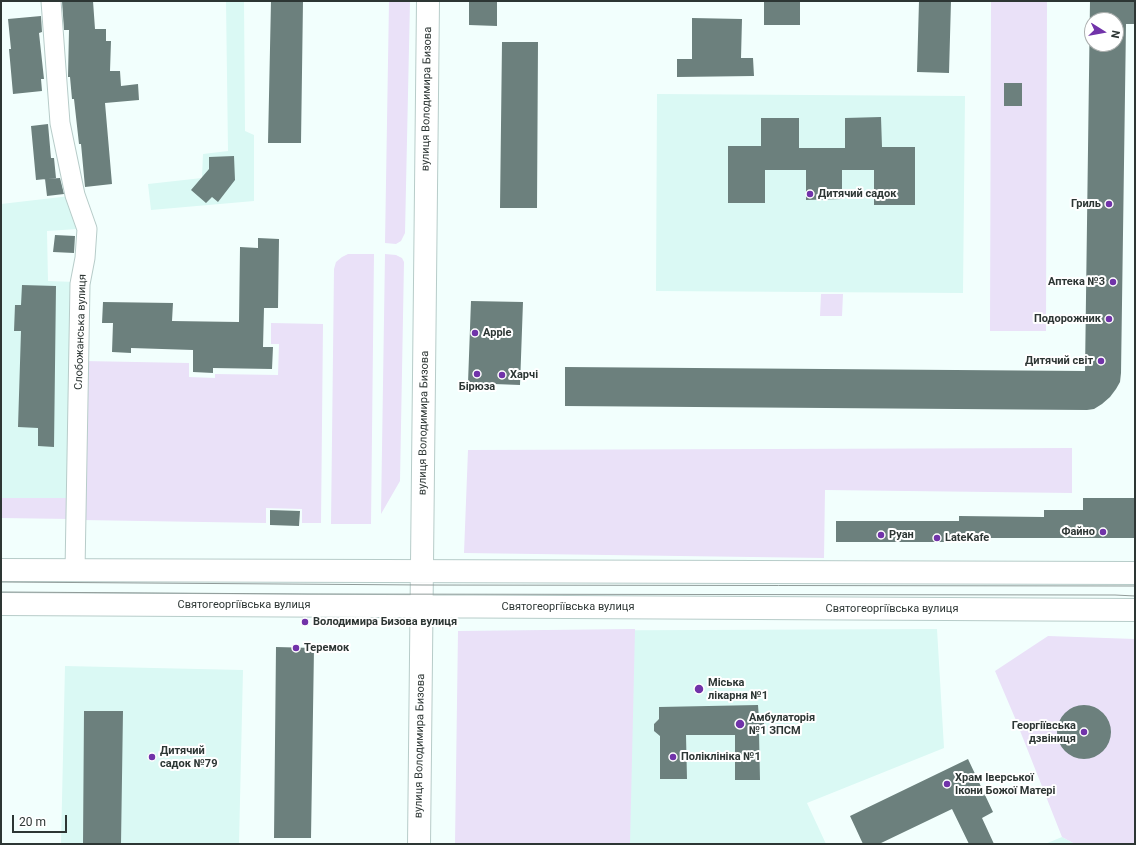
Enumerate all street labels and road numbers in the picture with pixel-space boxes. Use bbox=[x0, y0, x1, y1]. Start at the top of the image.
street label: вулиця Володимира Бизова bbox=[419, 27, 435, 171]
street label: Слобожанська вулиця bbox=[72, 274, 90, 390]
street label: вулиця Володимира Бизова bbox=[416, 351, 432, 495]
street label: Святогеоргіївська вулиця bbox=[178, 598, 310, 612]
street label: Святогеоргіївська вулиця bbox=[502, 600, 634, 614]
street label: Святогеоргіївська вулиця bbox=[826, 602, 958, 616]
street label: вулиця Володимира Бизова bbox=[412, 674, 428, 818]

